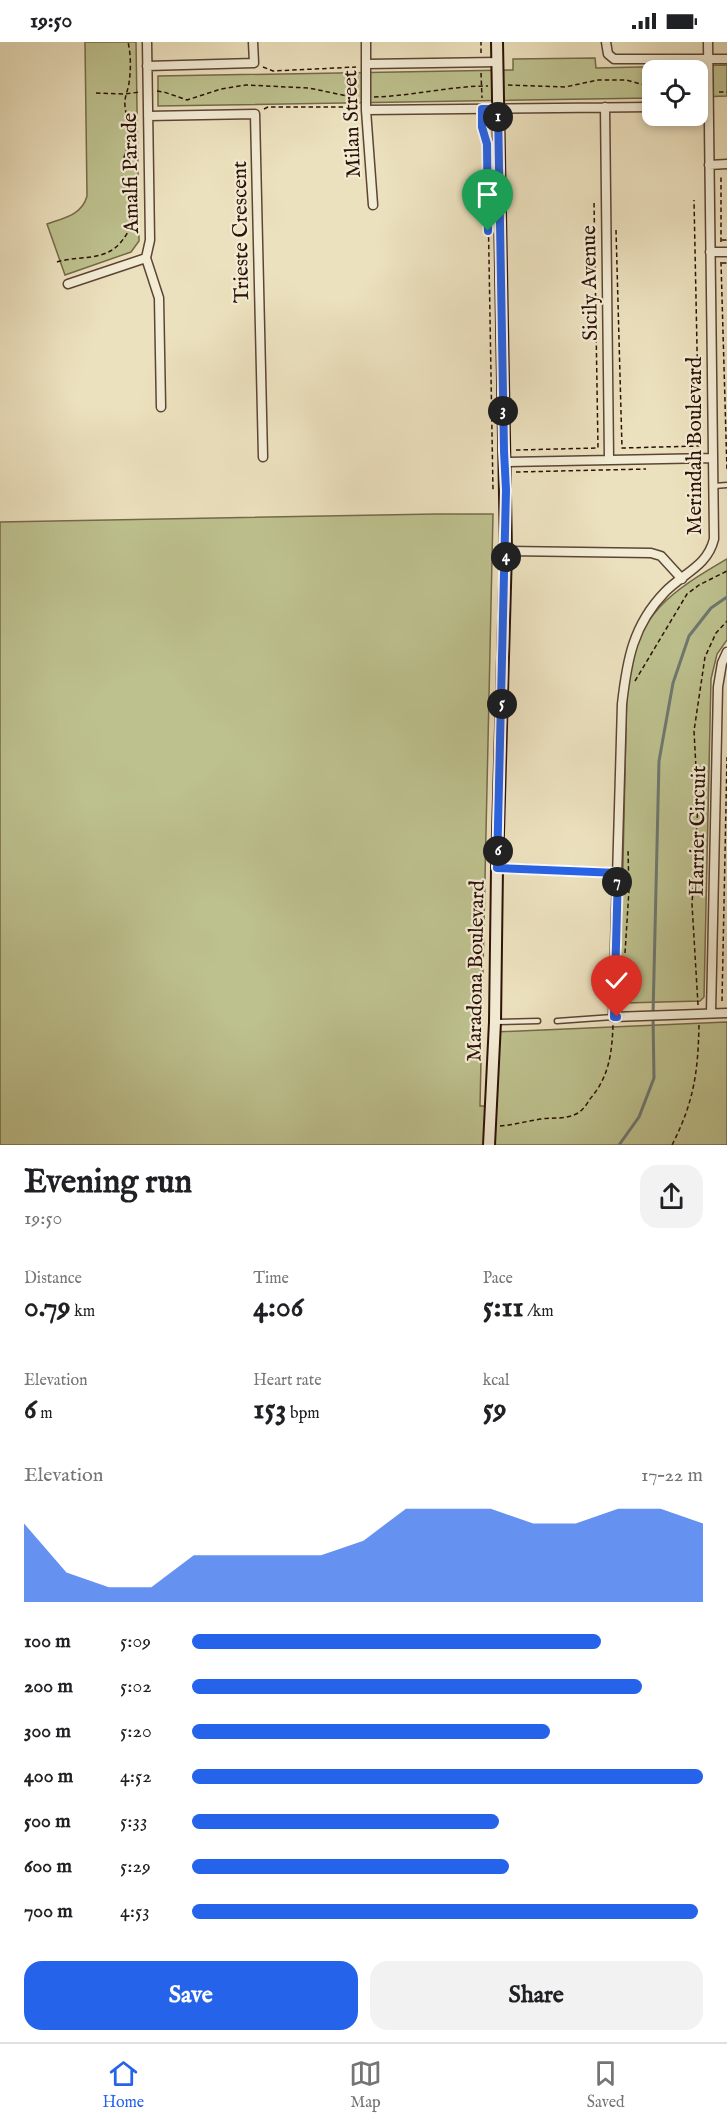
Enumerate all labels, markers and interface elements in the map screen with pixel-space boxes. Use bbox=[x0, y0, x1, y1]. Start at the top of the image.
text: 19:50 bbox=[30, 7, 72, 35]
map controls bbox=[642, 60, 708, 126]
button: locate bbox=[642, 60, 708, 126]
street label: Milan Street bbox=[337, 69, 368, 178]
pin: 1 bbox=[483, 102, 513, 132]
text: 1 bbox=[495, 107, 501, 127]
street label: Amalfi Parade bbox=[117, 112, 146, 235]
street label: Trieste Crescent bbox=[227, 161, 256, 303]
pin bbox=[462, 169, 513, 231]
icon: arrive bbox=[471, 178, 504, 211]
street label: Sicily Avenue bbox=[576, 225, 605, 341]
street label: Merindah Boulevard bbox=[682, 356, 709, 535]
pin: 3 bbox=[488, 396, 518, 426]
text: 3 bbox=[500, 401, 506, 421]
pin: 4 bbox=[491, 542, 521, 572]
text: 4 bbox=[502, 547, 510, 567]
pin: 5 bbox=[487, 689, 517, 719]
text: 5 bbox=[499, 694, 505, 714]
street label: Harrier Circuit bbox=[684, 765, 713, 897]
pin: 6 bbox=[483, 836, 513, 866]
text: 6 bbox=[495, 841, 501, 861]
pin: 7 bbox=[602, 867, 632, 897]
text: 7 bbox=[613, 872, 621, 892]
street label: Maradona Boulevard bbox=[461, 879, 492, 1062]
pin bbox=[591, 955, 642, 1017]
icon: check bbox=[600, 964, 633, 997]
text: Evening run bbox=[24, 1162, 192, 1204]
button: share bbox=[640, 1165, 703, 1228]
text: 19:50 bbox=[24, 1206, 62, 1231]
text: Distance bbox=[24, 1269, 82, 1289]
text: Time bbox=[253, 1269, 289, 1289]
text: Pace bbox=[483, 1269, 513, 1289]
text: 0.79 bbox=[24, 1289, 71, 1327]
text: 4:06 bbox=[253, 1289, 303, 1327]
text: 5:11 bbox=[483, 1289, 524, 1327]
text: km bbox=[71, 1302, 95, 1322]
text: /km bbox=[524, 1302, 554, 1322]
text: Elevation bbox=[24, 1371, 87, 1391]
text: Heart rate bbox=[253, 1371, 322, 1391]
text: kcal bbox=[483, 1371, 509, 1391]
text: 6 bbox=[24, 1391, 37, 1429]
text: 153 bbox=[253, 1391, 287, 1429]
text: 59 bbox=[483, 1391, 507, 1429]
text: m bbox=[37, 1404, 53, 1424]
text: bpm bbox=[287, 1404, 320, 1424]
text: Elevation bbox=[24, 1463, 103, 1488]
text: 17–22 m bbox=[641, 1463, 703, 1488]
text: 100 m bbox=[24, 1629, 71, 1654]
text: 5:09 bbox=[120, 1629, 151, 1654]
text: 200 m bbox=[24, 1674, 73, 1699]
text: 5:02 bbox=[120, 1674, 152, 1699]
text: 300 m bbox=[24, 1719, 71, 1744]
text: 5:20 bbox=[120, 1719, 152, 1744]
text: 400 m bbox=[24, 1764, 73, 1789]
text: 4:52 bbox=[120, 1764, 152, 1789]
text: 500 m bbox=[24, 1809, 71, 1834]
text: 5:33 bbox=[120, 1809, 147, 1834]
text: 600 m bbox=[24, 1854, 72, 1879]
text: 5:29 bbox=[120, 1854, 151, 1879]
text: 700 m bbox=[24, 1899, 73, 1924]
text: 4:53 bbox=[120, 1899, 150, 1924]
button: Save bbox=[24, 1961, 358, 2030]
button: Share bbox=[370, 1961, 703, 2030]
tab: Home bbox=[102, 2057, 144, 2113]
tab: Map bbox=[349, 2057, 382, 2113]
tab: Saved bbox=[587, 2057, 625, 2113]

